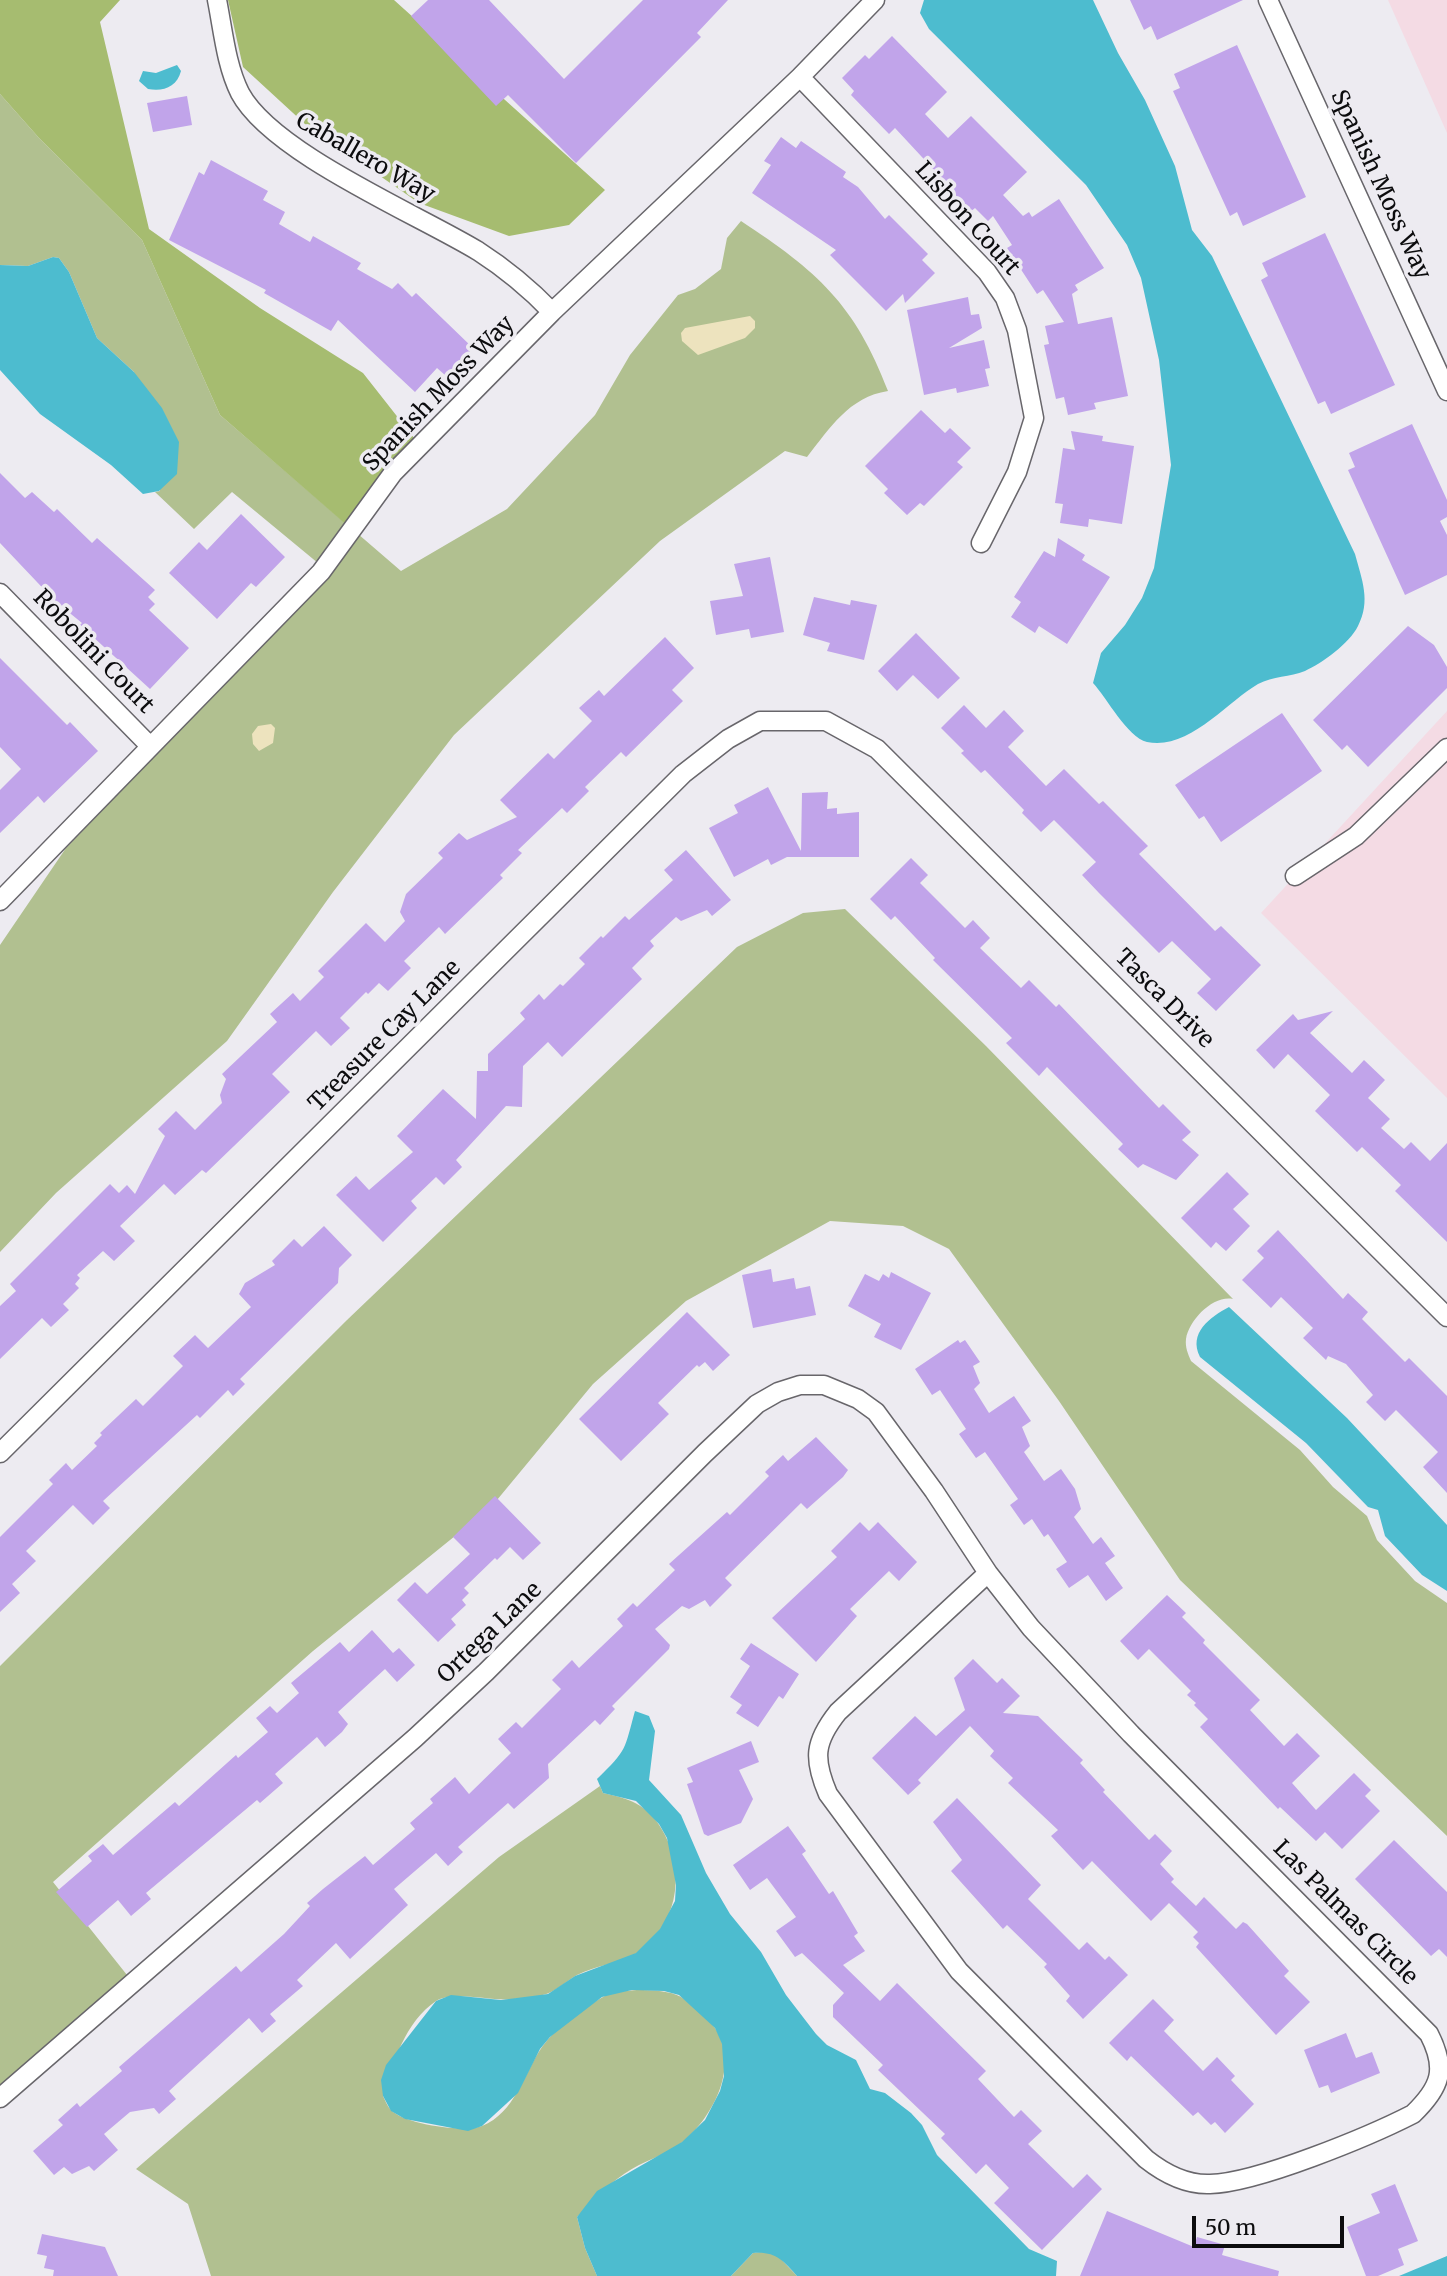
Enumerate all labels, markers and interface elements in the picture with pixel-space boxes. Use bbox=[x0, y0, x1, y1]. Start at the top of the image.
street label: Spanish Moss Way bbox=[1324, 86, 1436, 284]
street label: Caballero Way bbox=[291, 107, 439, 209]
street label: Lisbon Court bbox=[909, 157, 1025, 281]
street label: Spanish Moss Way bbox=[358, 310, 520, 478]
street label: Robolini Court bbox=[27, 584, 159, 720]
street label: Tasca Drive bbox=[1109, 944, 1219, 1054]
street label: Treasure Cay Lane bbox=[303, 954, 467, 1118]
street label: Ortega Lane bbox=[432, 1577, 548, 1689]
street label: Las Palmas Circle bbox=[1267, 1835, 1423, 1991]
scale bar bbox=[1195, 2202, 1347, 2246]
text: 50 m bbox=[1205, 2214, 1256, 2241]

